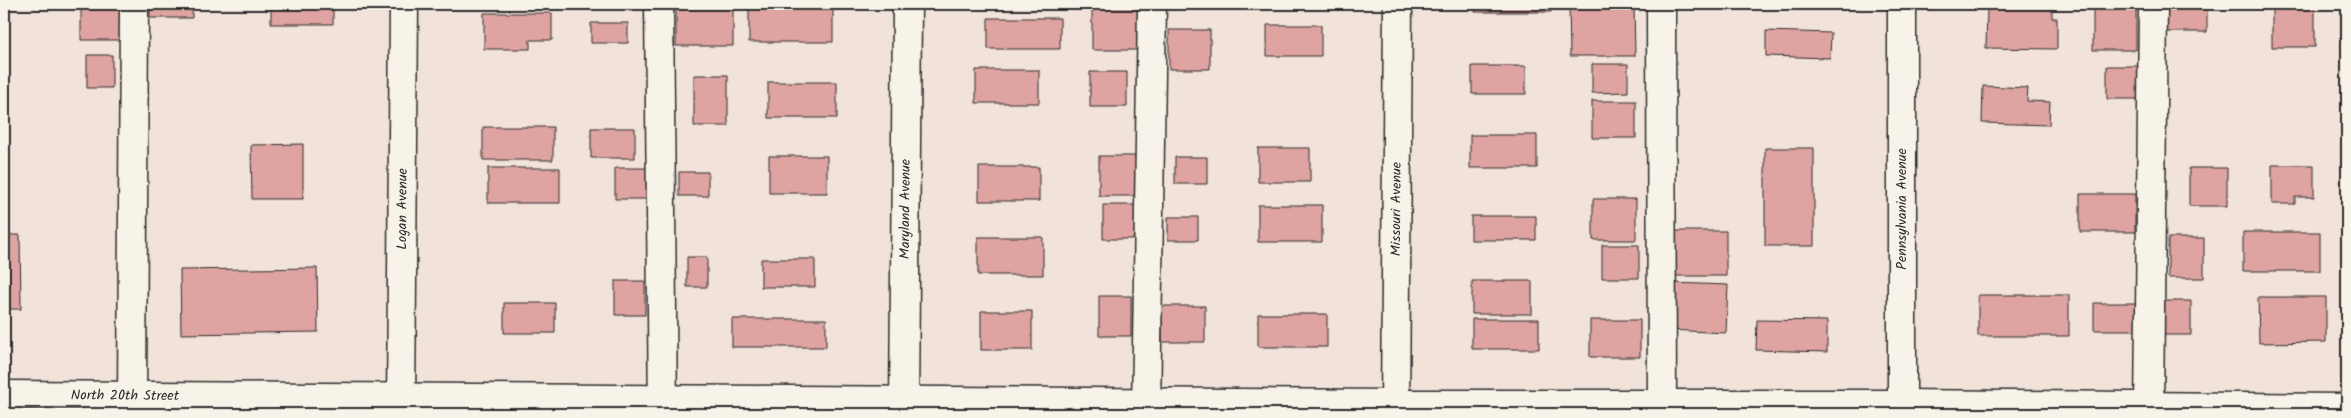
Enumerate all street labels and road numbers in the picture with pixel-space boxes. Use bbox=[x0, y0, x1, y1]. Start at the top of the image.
street label: Pennsylvania Avenue bbox=[1891, 148, 1913, 270]
street label: Maryland Avenue bbox=[894, 158, 917, 259]
street label: Missouri Avenue bbox=[1385, 161, 1408, 256]
street label: Logan Avenue bbox=[391, 167, 414, 250]
street label: North 20th Street bbox=[71, 384, 180, 407]

